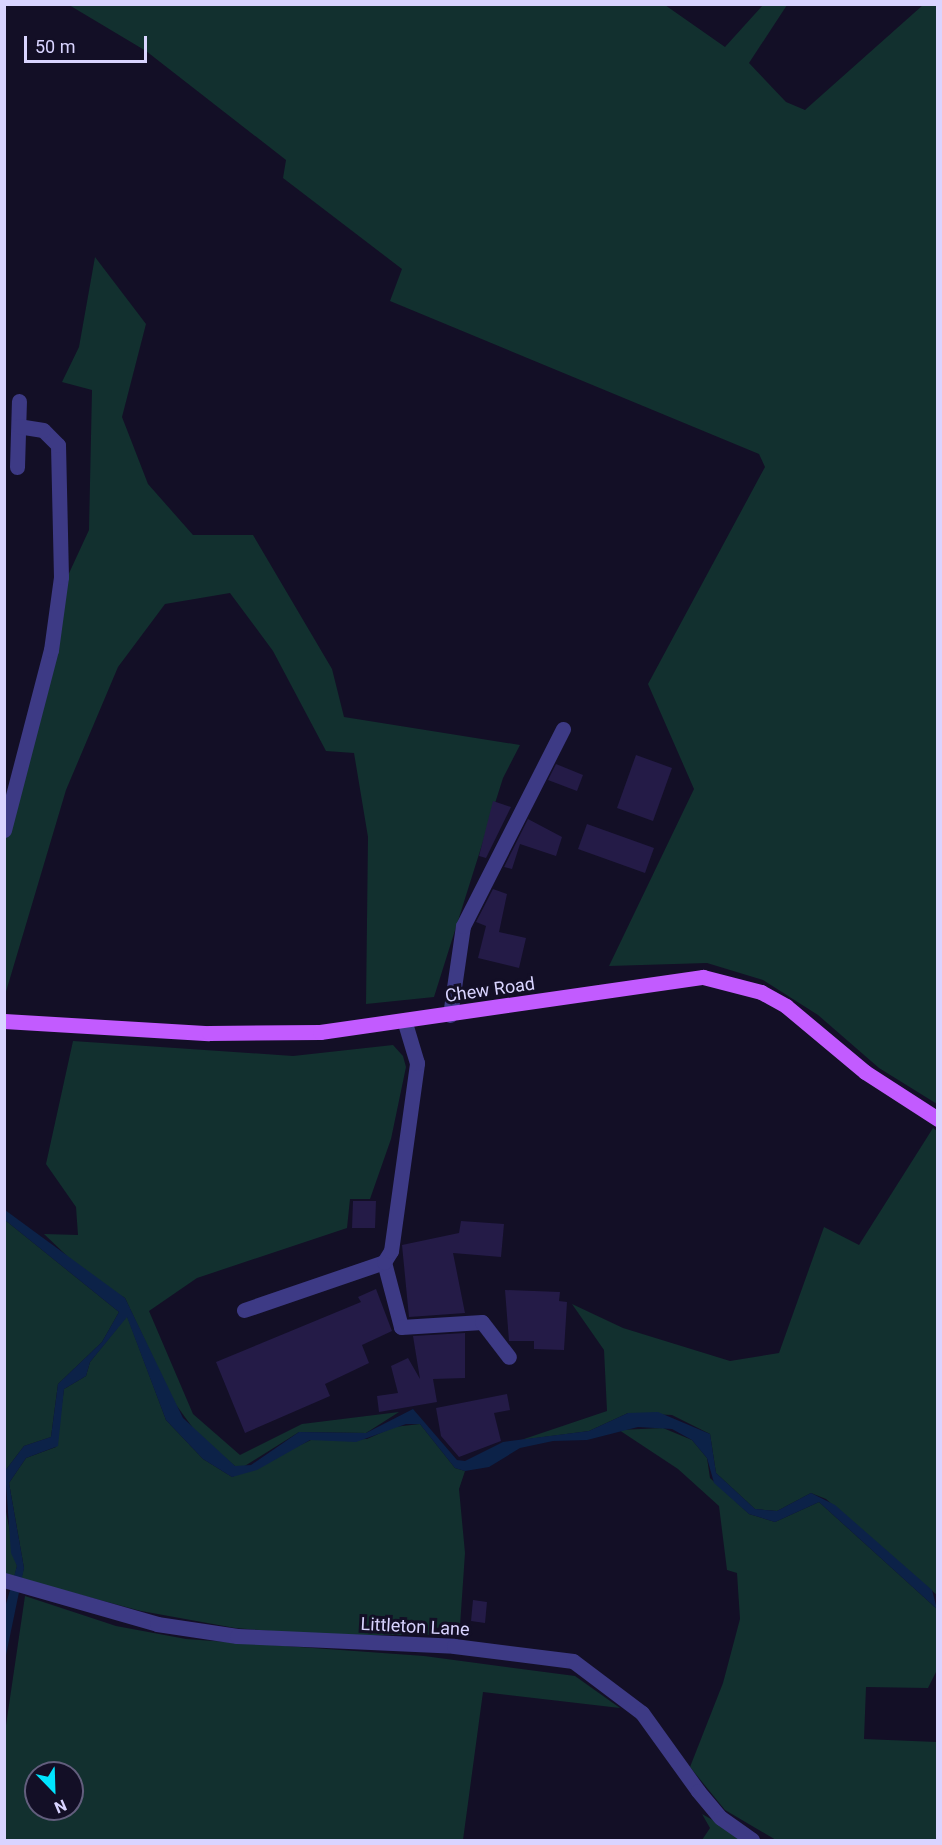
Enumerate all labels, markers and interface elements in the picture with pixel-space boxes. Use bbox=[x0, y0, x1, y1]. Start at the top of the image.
scale bar bbox=[27, 24, 150, 62]
text: 50 m bbox=[35, 36, 75, 57]
street label: Chew Road bbox=[444, 973, 536, 1007]
street label: Littleton Lane bbox=[360, 1613, 470, 1641]
north arrow bbox=[24, 1761, 84, 1821]
text: N bbox=[52, 1795, 69, 1817]

